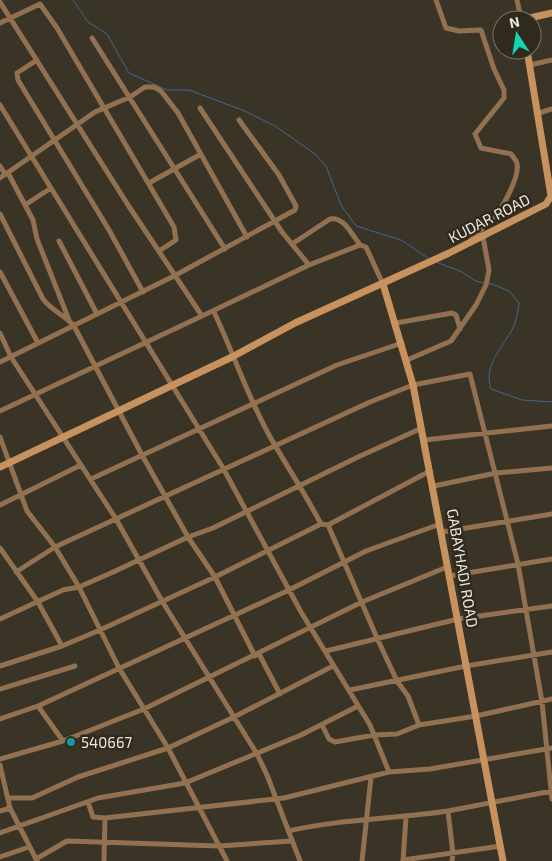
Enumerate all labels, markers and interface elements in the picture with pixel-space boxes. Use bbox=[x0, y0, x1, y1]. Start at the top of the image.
north arrow bbox=[492, 10, 542, 60]
text: N bbox=[507, 12, 521, 31]
street label: KUDAR ROAD bbox=[445, 190, 533, 246]
street label: GABAYHADI ROAD bbox=[444, 507, 482, 629]
place label: 540667 bbox=[81, 733, 132, 751]
marker: 540667 bbox=[65, 736, 77, 748]

